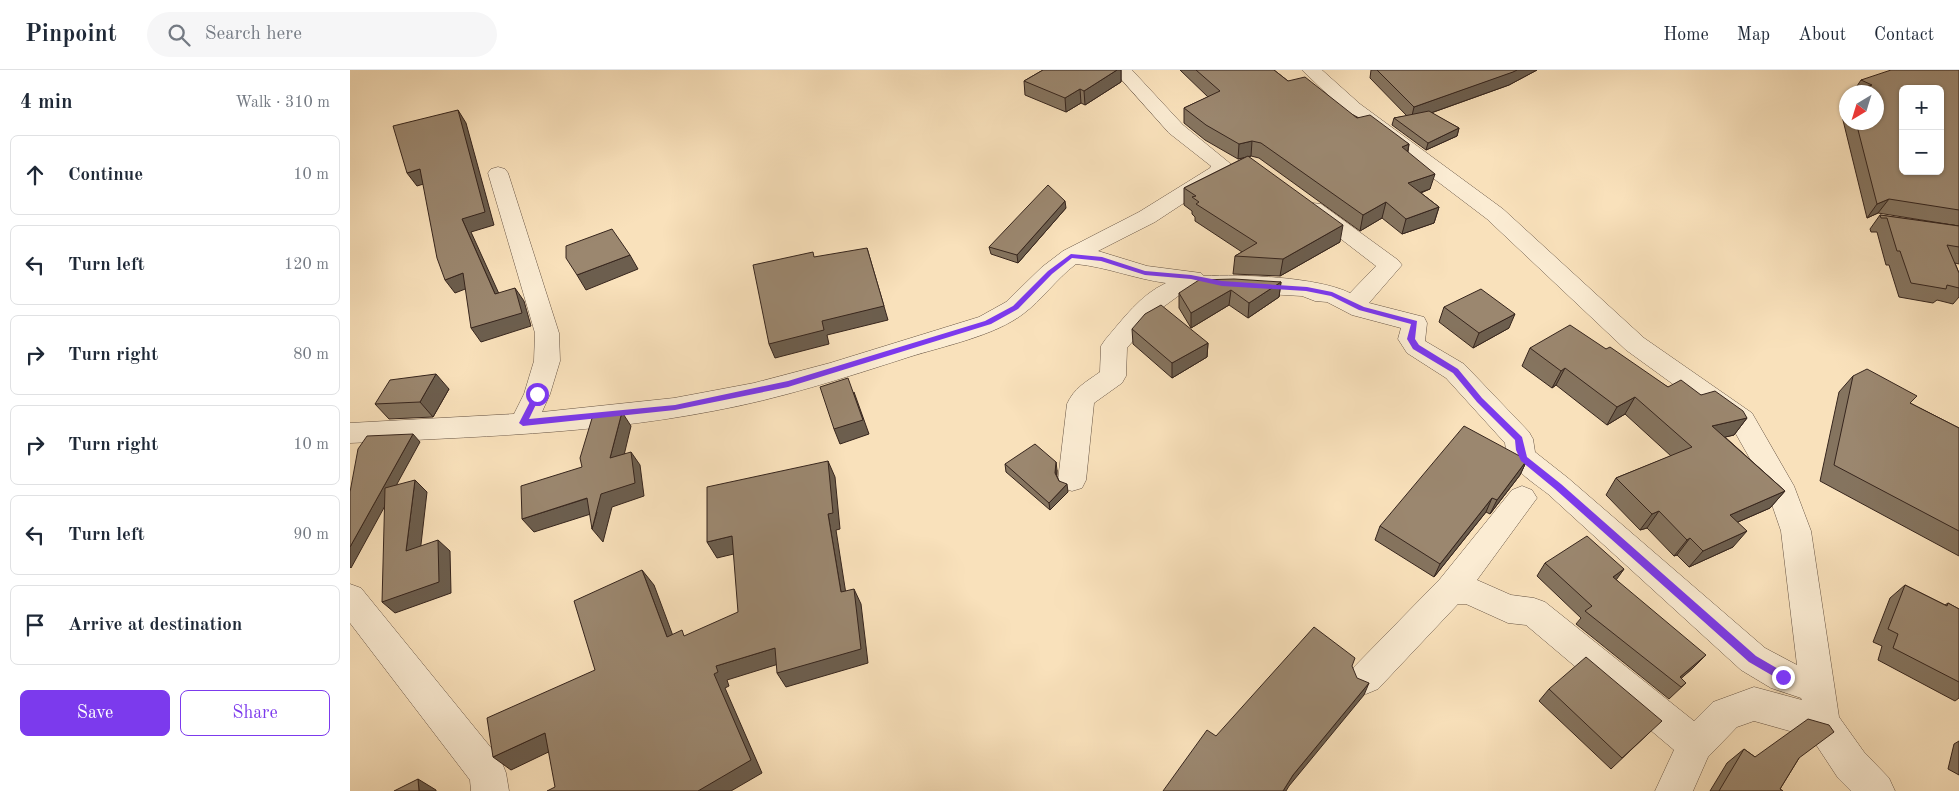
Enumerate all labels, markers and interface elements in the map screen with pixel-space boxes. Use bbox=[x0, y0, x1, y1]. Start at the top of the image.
search box bbox=[147, 12, 497, 57]
icon: search bbox=[165, 21, 193, 49]
text: Pinpoint bbox=[25, 23, 117, 47]
text: Search here bbox=[205, 25, 302, 44]
text: Home bbox=[1663, 26, 1709, 44]
text: Map bbox=[1737, 26, 1770, 44]
text: About bbox=[1798, 26, 1846, 44]
text: Contact bbox=[1874, 26, 1934, 44]
north arrow bbox=[1839, 85, 1884, 130]
map controls bbox=[1899, 85, 1944, 175]
button: + bbox=[1899, 85, 1944, 130]
text: 4 min bbox=[20, 92, 73, 113]
text: Walk · 310 m bbox=[235, 95, 330, 111]
button: − bbox=[1899, 130, 1944, 175]
icon: ahead bbox=[21, 161, 49, 189]
text: Continue bbox=[68, 166, 143, 185]
text: 10 m bbox=[293, 167, 329, 183]
icon: left bbox=[21, 251, 49, 279]
text: Turn left bbox=[68, 256, 145, 275]
text: 120 m bbox=[284, 257, 329, 273]
icon: right bbox=[21, 341, 49, 369]
text: Turn right bbox=[68, 346, 158, 365]
text: 80 m bbox=[293, 347, 329, 363]
route start bbox=[526, 383, 549, 406]
icon: right bbox=[21, 431, 49, 459]
text: Turn right bbox=[68, 436, 158, 455]
text: 10 m bbox=[293, 437, 329, 453]
icon: left bbox=[21, 521, 49, 549]
text: Turn left bbox=[68, 526, 145, 545]
text: 90 m bbox=[293, 527, 329, 543]
icon: arrive bbox=[21, 611, 49, 639]
text: Arrive at destination bbox=[68, 616, 242, 635]
route end bbox=[1772, 666, 1795, 689]
button: Save bbox=[20, 690, 170, 736]
button: Share bbox=[180, 690, 330, 736]

